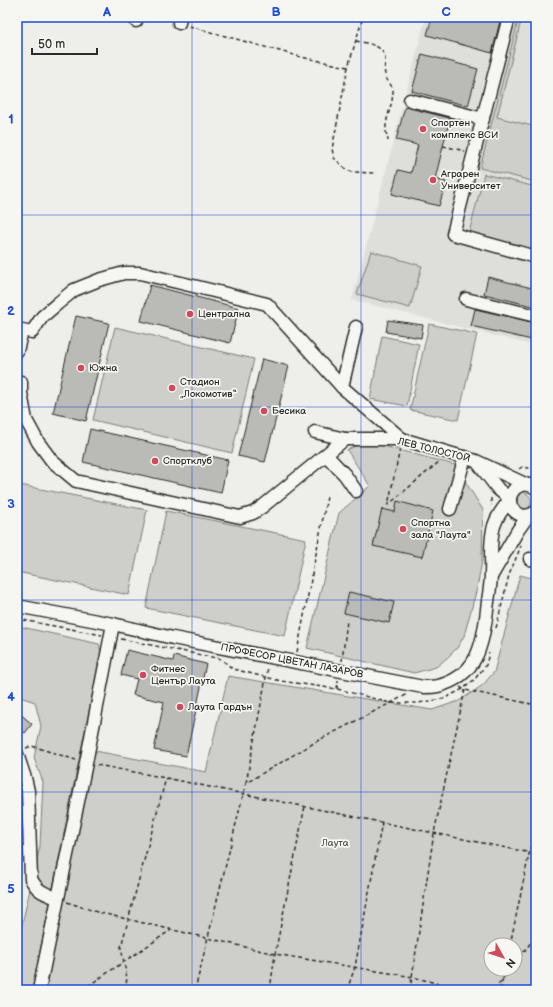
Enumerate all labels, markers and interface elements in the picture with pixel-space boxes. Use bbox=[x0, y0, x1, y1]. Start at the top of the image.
text: A bbox=[102, 4, 111, 20]
text: B bbox=[271, 4, 281, 20]
text: C bbox=[441, 4, 451, 20]
scale bar bbox=[32, 30, 97, 56]
text: 50 m bbox=[38, 37, 65, 52]
text: 1 bbox=[8, 111, 14, 127]
place label: Спортен комплекс ВСИ bbox=[431, 117, 498, 141]
marker: Спортен комплекс ВСИ bbox=[418, 124, 428, 134]
place label: Аграрен Университет bbox=[440, 168, 501, 192]
marker: Аграрен Университет bbox=[428, 175, 438, 185]
text: 2 bbox=[7, 303, 15, 319]
place label: Централна bbox=[198, 308, 250, 320]
marker: Централна bbox=[185, 309, 195, 319]
place label: Южна bbox=[89, 362, 117, 374]
marker: Южна bbox=[76, 363, 86, 373]
place label: Стадион „Локомотив“ bbox=[180, 376, 237, 400]
marker: Стадион „Локомотив“ bbox=[167, 383, 177, 393]
place label: Бесика bbox=[272, 405, 306, 417]
marker: Бесика bbox=[259, 406, 269, 416]
street label: ЛЕВ ТОЛОСТОЙ bbox=[395, 435, 472, 465]
place label: Спортклуб bbox=[163, 455, 212, 467]
marker: Спортклуб bbox=[150, 456, 160, 466]
text: 3 bbox=[7, 496, 15, 512]
place label: Спортна зала "Лаута" bbox=[411, 517, 471, 541]
marker: Спортна зала "Лаута" bbox=[398, 524, 408, 534]
street label: ПРОФЕСОР ЦВЕТАН ЛАЗАРОВ bbox=[220, 641, 365, 681]
place label: Фитнес Център Лаута bbox=[151, 663, 216, 687]
marker: Фитнес Център Лаута bbox=[138, 670, 148, 680]
text: 4 bbox=[7, 689, 15, 705]
place label: Лаута Гардън bbox=[187, 701, 252, 713]
marker: Лаута Гардън bbox=[175, 702, 185, 712]
park label: Лаута bbox=[320, 837, 349, 849]
text: 5 bbox=[7, 881, 15, 897]
north arrow bbox=[483, 937, 523, 977]
text: N bbox=[503, 956, 518, 970]

